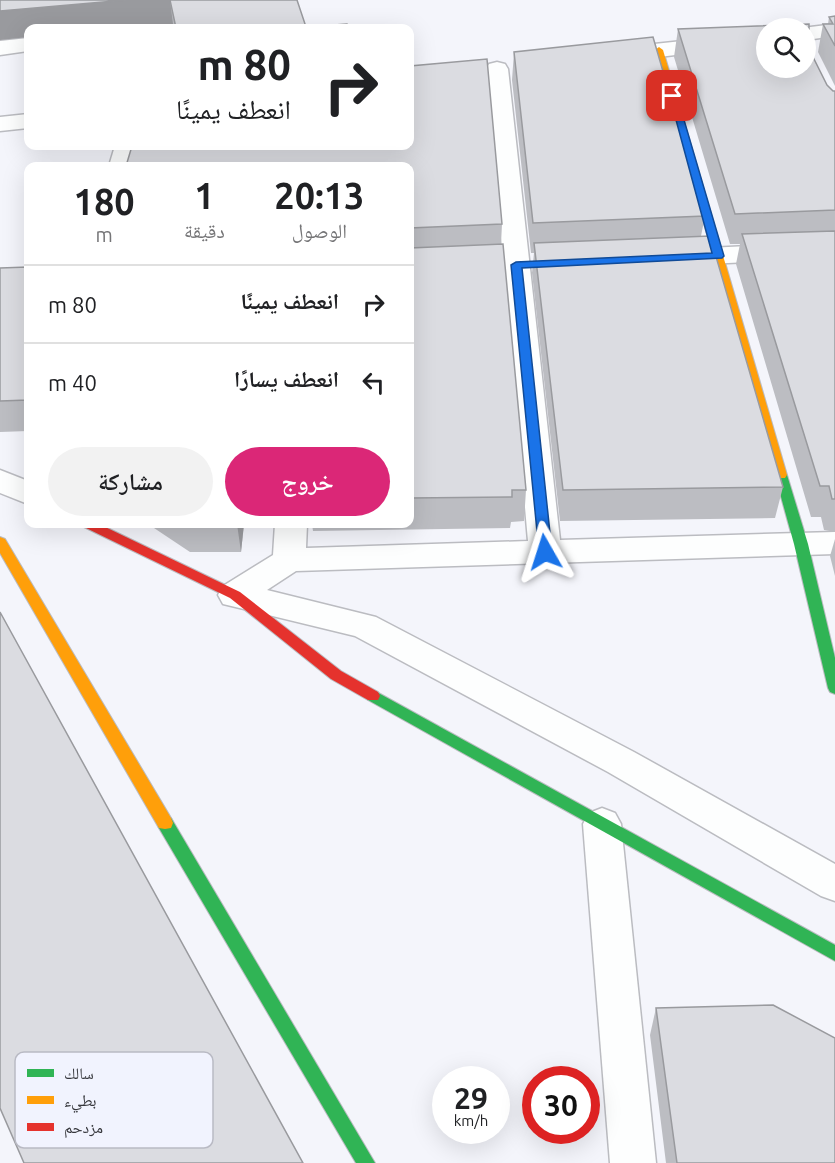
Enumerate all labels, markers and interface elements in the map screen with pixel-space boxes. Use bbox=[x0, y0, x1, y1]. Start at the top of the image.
map controls bbox=[756, 18, 816, 78]
button: search bbox=[756, 18, 816, 78]
text: 80 m bbox=[197, 41, 291, 88]
icon: right bbox=[312, 48, 390, 126]
pin bbox=[646, 70, 697, 121]
icon: arrive bbox=[655, 79, 688, 112]
text: انعطف يمينًا bbox=[176, 94, 291, 124]
text: 1 bbox=[194, 175, 215, 216]
text: 20:13 bbox=[274, 175, 364, 216]
text: 180 bbox=[74, 181, 135, 222]
text: دقيقة bbox=[184, 219, 225, 242]
text: الوصول bbox=[292, 219, 347, 242]
text: m bbox=[95, 223, 113, 246]
text: انعطف يمينًا bbox=[240, 288, 339, 313]
icon: right bbox=[357, 288, 390, 321]
text: 80 m bbox=[48, 292, 97, 317]
text: انعطف يسارًا bbox=[234, 366, 339, 391]
icon: left bbox=[357, 366, 390, 399]
text: 40 m bbox=[48, 370, 97, 395]
button: مشاركة bbox=[48, 447, 213, 516]
button: خروج bbox=[225, 447, 390, 516]
position arrow bbox=[513, 520, 577, 584]
legend bbox=[15, 1052, 213, 1148]
text: سالك bbox=[64, 1064, 94, 1082]
speed limit sign: 30 bbox=[522, 1066, 600, 1144]
text: 29 bbox=[454, 1081, 488, 1115]
text: بطيء bbox=[64, 1091, 96, 1113]
text: km/h bbox=[454, 1112, 488, 1129]
text: مزدحم bbox=[64, 1118, 103, 1138]

